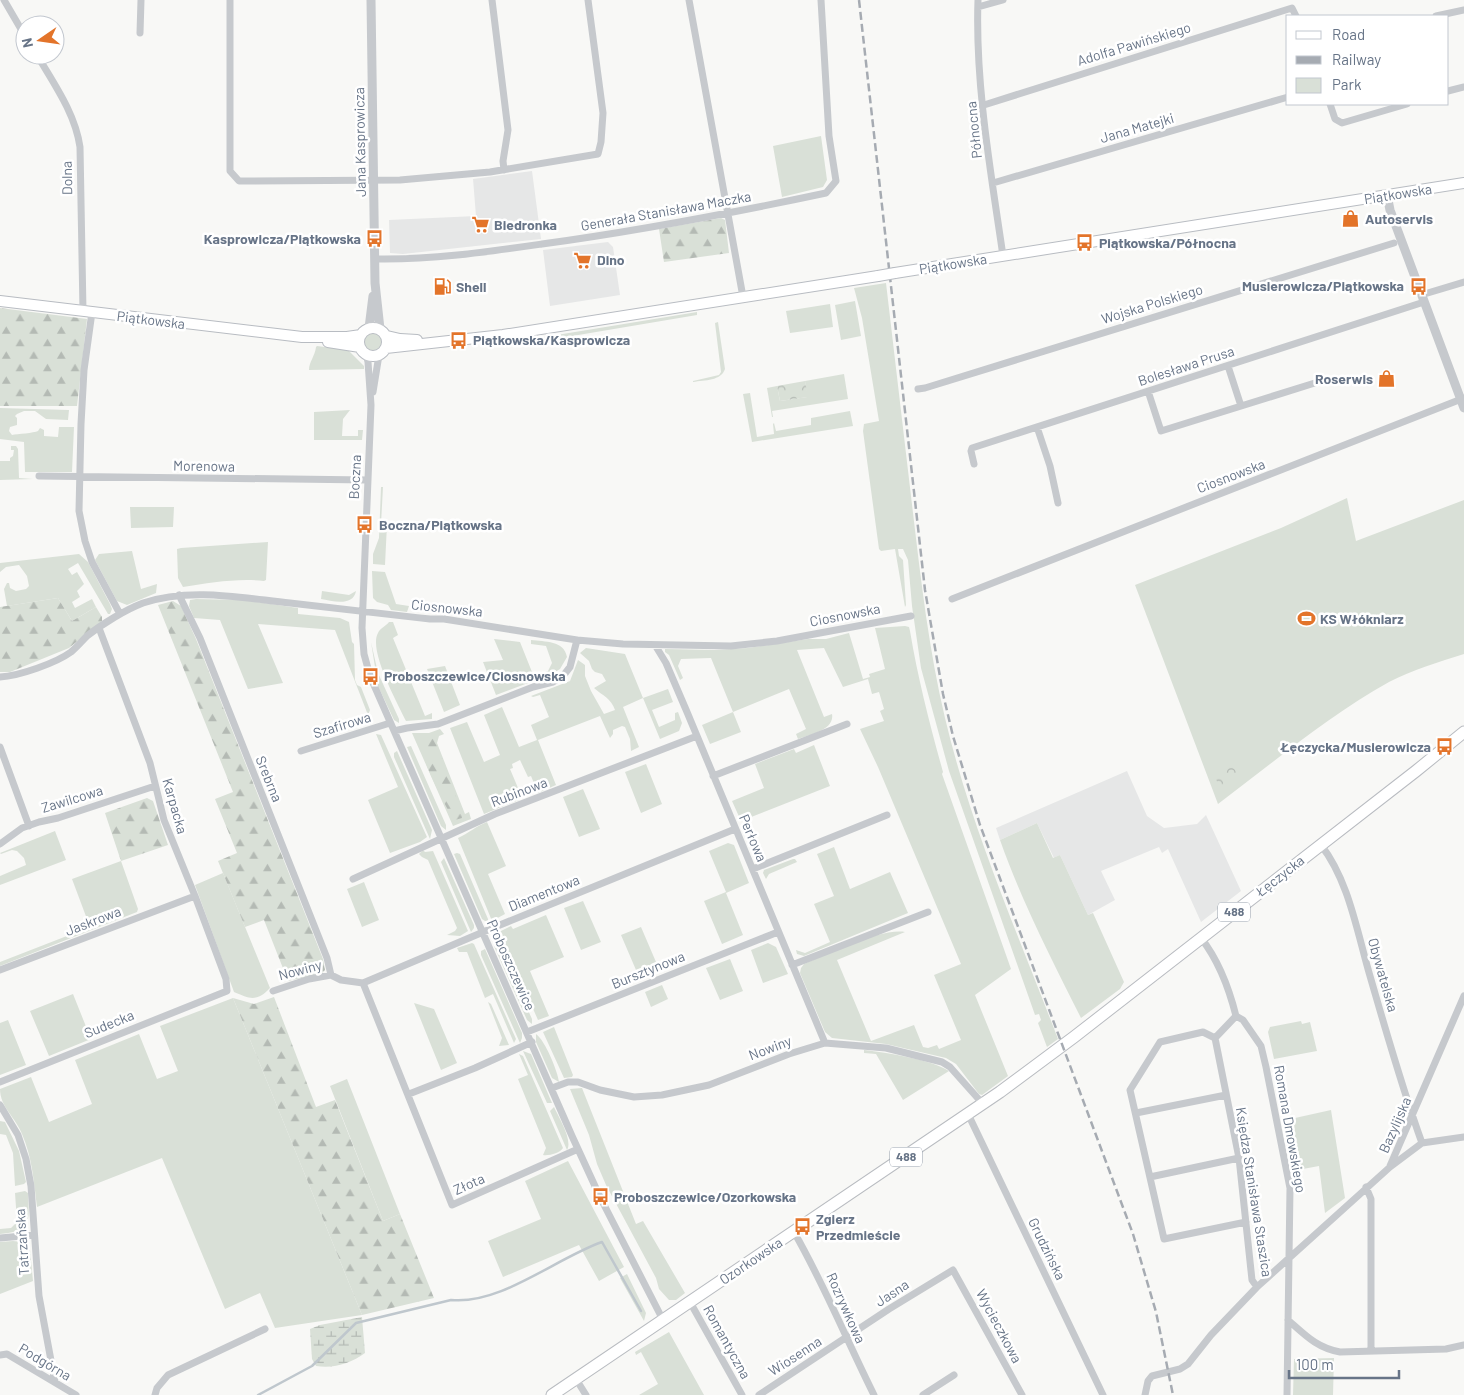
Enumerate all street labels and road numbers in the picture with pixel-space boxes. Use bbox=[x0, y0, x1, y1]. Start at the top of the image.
street label: Adolfa Pawińskiego bbox=[1075, 18, 1193, 69]
street label: Jana Kasprowicza bbox=[350, 87, 369, 197]
street label: Północna bbox=[962, 101, 985, 159]
street label: Jana Matejki bbox=[1098, 109, 1176, 146]
street label: Dolna bbox=[58, 161, 75, 195]
street label: Piątkowska bbox=[1363, 180, 1433, 207]
street label: Generała Stanisława Maczka bbox=[579, 187, 752, 234]
street label: Piątkowska bbox=[918, 250, 988, 277]
street label: Wojska Polskiego bbox=[1099, 280, 1205, 327]
street label: Piątkowska bbox=[116, 307, 186, 332]
street label: Bolesława Prusa bbox=[1136, 342, 1236, 389]
street label: Boczna bbox=[345, 454, 364, 500]
street label: Ciosnowska bbox=[1194, 455, 1267, 496]
street label: Morenowa bbox=[173, 456, 235, 475]
street label: Ciosnowska bbox=[411, 595, 484, 620]
street label: Ciosnowska bbox=[808, 599, 882, 630]
street label: Szafirowa bbox=[311, 708, 373, 741]
street label: Srebrna bbox=[253, 753, 286, 804]
street label: Rubinowa bbox=[488, 773, 549, 810]
street label: Karpacka bbox=[159, 776, 192, 836]
street label: Zawilcowa bbox=[39, 781, 105, 816]
street label: Perłowa bbox=[736, 812, 771, 864]
street label: Łęczycka bbox=[1251, 851, 1307, 900]
street label: Diamentowa bbox=[506, 871, 582, 915]
street label: Jaskrowa bbox=[62, 902, 123, 939]
road number: 488 bbox=[1218, 902, 1250, 922]
street label: Proboszczewice bbox=[484, 916, 539, 1013]
street label: Obywatelska bbox=[1365, 936, 1402, 1014]
street label: Bursztynowa bbox=[609, 947, 687, 992]
street label: Nowiny bbox=[276, 955, 324, 983]
street label: Sudecka bbox=[81, 1006, 136, 1041]
street label: Nowiny bbox=[746, 1031, 794, 1063]
street label: Romana Dmowskiego bbox=[1271, 1064, 1310, 1194]
street label: Bazylijska bbox=[1375, 1094, 1414, 1155]
street label: Księdza Stanisława Staszica bbox=[1233, 1106, 1276, 1278]
road number: 488 bbox=[890, 1148, 922, 1166]
street label: Złota bbox=[451, 1169, 487, 1198]
street label: Tatrzańska bbox=[11, 1208, 32, 1276]
street label: Grudzińska bbox=[1025, 1215, 1070, 1283]
street label: Ozorkowska bbox=[716, 1233, 785, 1288]
street label: Rozrywkowa bbox=[823, 1270, 870, 1346]
street label: Jasna bbox=[872, 1275, 912, 1310]
street label: Wycieczkowa bbox=[973, 1286, 1026, 1366]
street label: Romantyczna bbox=[700, 1302, 755, 1382]
street label: Wiosenna bbox=[765, 1332, 824, 1379]
street label: Podgórna bbox=[16, 1339, 75, 1384]

